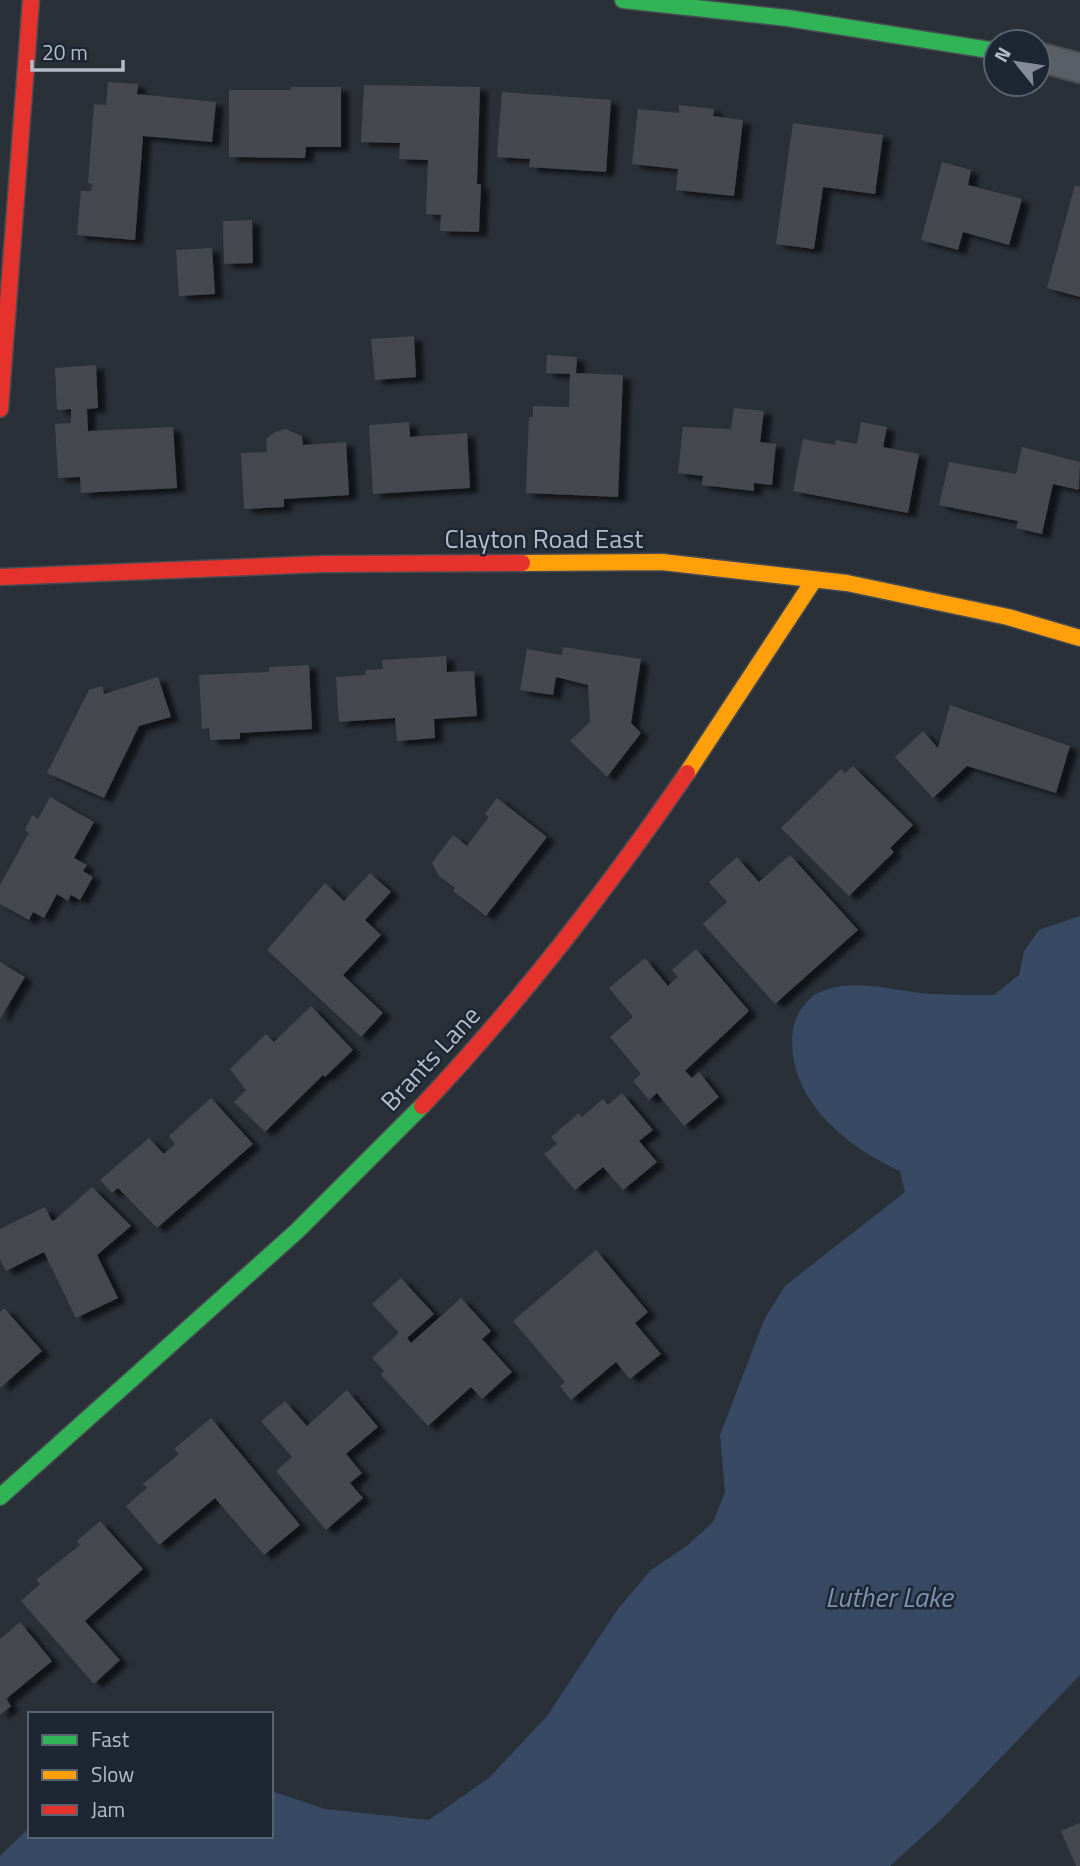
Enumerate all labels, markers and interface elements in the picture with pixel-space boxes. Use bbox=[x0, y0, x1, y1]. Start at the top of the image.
scale bar bbox=[32, 28, 122, 72]
north arrow bbox=[982, 28, 1052, 98]
text: 20 m bbox=[42, 36, 88, 68]
text: N bbox=[986, 41, 1018, 67]
street label: Clayton Road East bbox=[445, 519, 643, 558]
street label: Brants Lane bbox=[371, 997, 489, 1119]
water label: Luther Lake bbox=[825, 1575, 955, 1618]
legend bbox=[28, 1712, 273, 1838]
text: Fast bbox=[91, 1723, 130, 1755]
text: Slow bbox=[91, 1758, 134, 1790]
text: Jam bbox=[91, 1793, 125, 1825]

